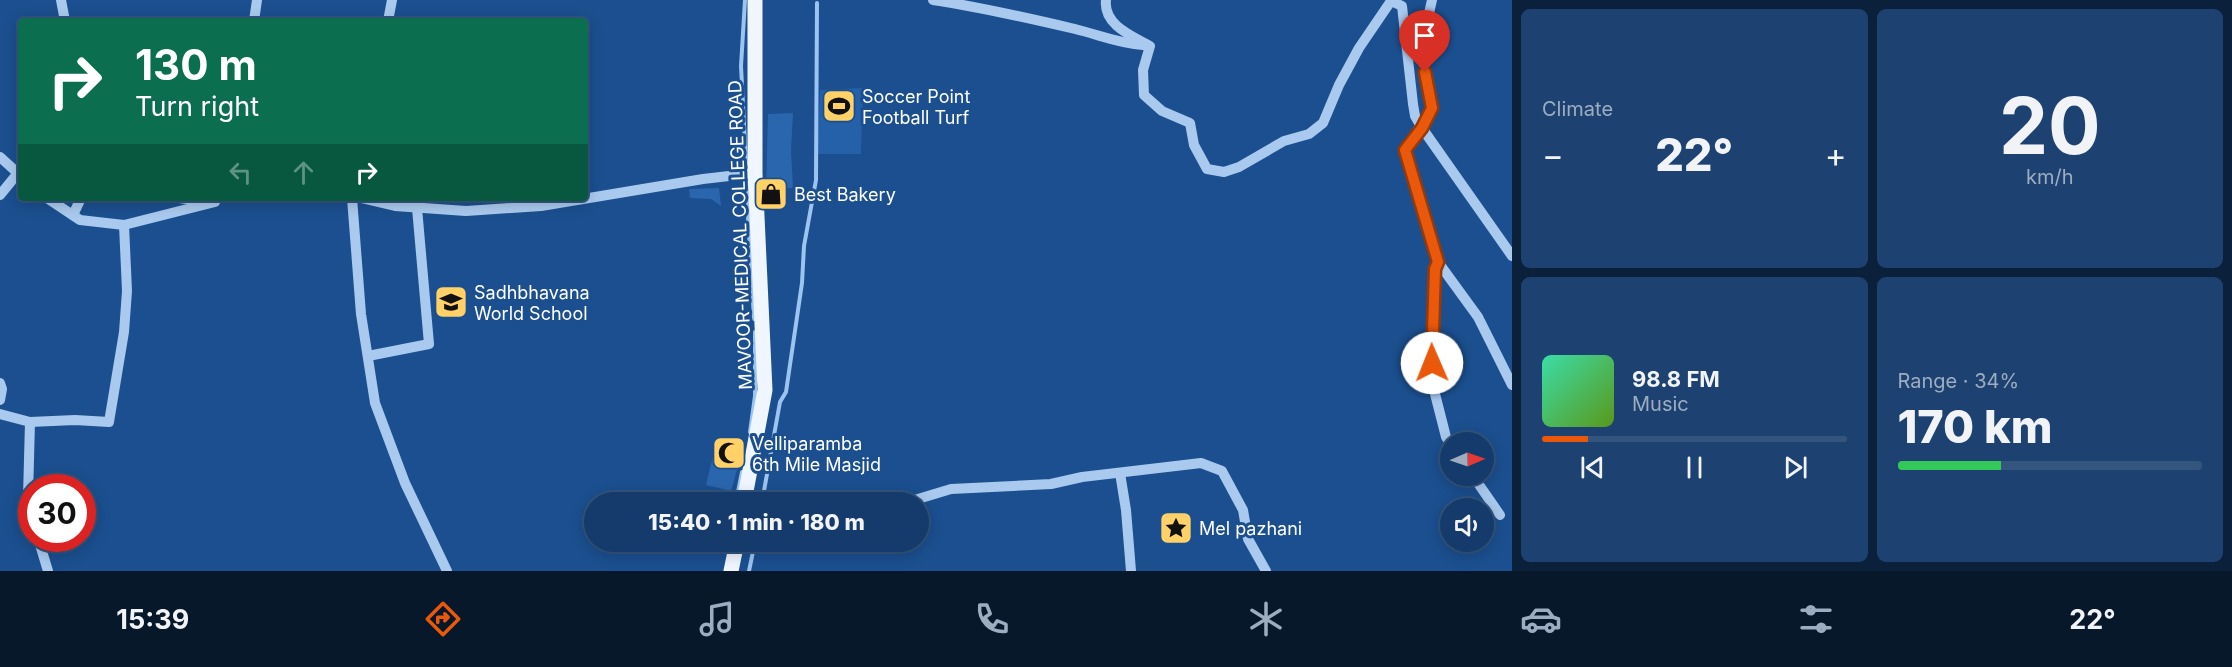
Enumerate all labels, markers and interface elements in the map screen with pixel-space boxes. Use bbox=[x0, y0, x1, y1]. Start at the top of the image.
pin bbox=[1399, 10, 1450, 72]
icon: arrive bbox=[1408, 19, 1441, 52]
text: 130 m bbox=[135, 39, 257, 90]
icon: right bbox=[36, 42, 114, 120]
text: 20 bbox=[1999, 78, 2101, 173]
street label: MAVOOR-MEDICAL COLLEGE ROAD bbox=[724, 80, 756, 390]
place label: Soccer Point Football Turf bbox=[862, 86, 970, 128]
sports icon: Soccer Point Football Turf bbox=[821, 88, 857, 124]
text: Turn right bbox=[135, 90, 259, 123]
text: Climate bbox=[1542, 97, 1613, 121]
text: 22° bbox=[1655, 127, 1733, 182]
text: − bbox=[1542, 135, 1564, 175]
text: + bbox=[1825, 135, 1846, 175]
icon: left bbox=[224, 156, 257, 189]
icon: ahead bbox=[287, 156, 320, 189]
icon: right bbox=[350, 156, 383, 189]
text: km/h bbox=[2026, 165, 2074, 189]
shop icon: Best Bakery bbox=[753, 176, 789, 212]
place label: Best Bakery bbox=[794, 184, 896, 205]
place label: Sadhbhavana World School bbox=[474, 282, 590, 324]
school or university icon: Sadhbhavana World School bbox=[433, 284, 469, 320]
position arrow bbox=[1400, 331, 1464, 395]
text: 98.8 FM bbox=[1632, 366, 1720, 392]
text: Range · 34% bbox=[1898, 369, 2019, 393]
text: Music bbox=[1632, 392, 1689, 416]
text: 170 km bbox=[1898, 399, 2053, 454]
north arrow bbox=[1440, 432, 1494, 486]
map controls bbox=[1440, 432, 1494, 552]
place label: Velliparamba 6th Mile Masjid bbox=[752, 433, 881, 475]
mosque icon: Velliparamba 6th Mile Masjid bbox=[711, 435, 747, 471]
icon: previous bbox=[1576, 451, 1609, 484]
icon: pause bbox=[1678, 451, 1711, 484]
icon: next bbox=[1779, 451, 1812, 484]
speed limit sign: 30 bbox=[18, 474, 96, 552]
button: sound bbox=[1440, 498, 1494, 552]
text: 15:40 · 1 min · 180 m bbox=[648, 509, 865, 535]
place icon: Mel pazhani bbox=[1158, 510, 1194, 546]
place label: Mel pazhani bbox=[1199, 518, 1302, 539]
icon: directions bbox=[422, 598, 464, 640]
icon: music bbox=[696, 598, 738, 640]
icon: phone bbox=[971, 598, 1013, 640]
icon: climate bbox=[1245, 598, 1287, 640]
icon: car bbox=[1520, 598, 1562, 640]
icon: filters bbox=[1795, 598, 1837, 640]
text: 15:39 bbox=[116, 603, 189, 636]
text: 22° bbox=[2069, 603, 2116, 636]

